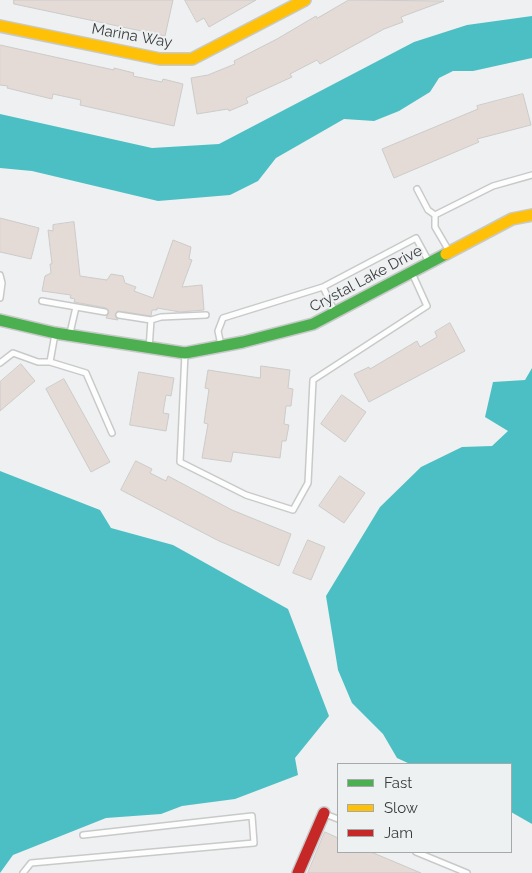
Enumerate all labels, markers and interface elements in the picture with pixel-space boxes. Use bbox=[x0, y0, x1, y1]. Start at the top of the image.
street label: Marina Way bbox=[90, 20, 174, 52]
street label: Crystal Lake Drive bbox=[307, 242, 425, 316]
legend bbox=[337, 763, 512, 853]
text: Fast bbox=[384, 774, 412, 792]
text: Slow bbox=[384, 799, 418, 817]
text: Jam bbox=[384, 824, 413, 842]

